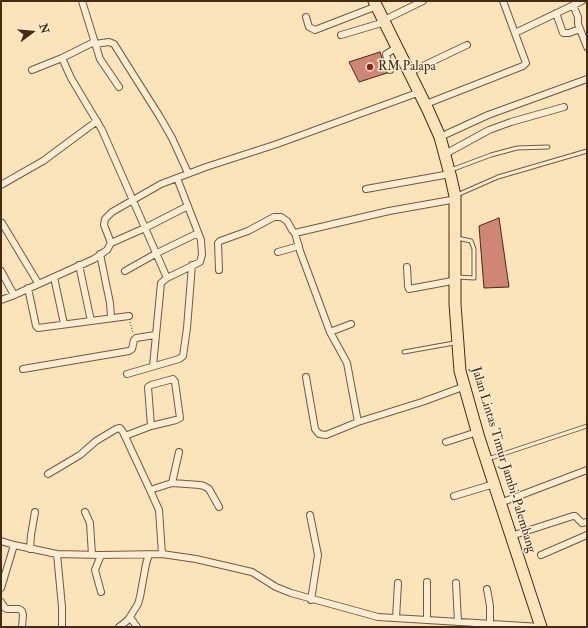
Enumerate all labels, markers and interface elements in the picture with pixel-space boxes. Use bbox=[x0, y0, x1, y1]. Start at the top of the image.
north arrow bbox=[12, 12, 52, 52]
text: N bbox=[36, 22, 52, 35]
place label: RM Palapa bbox=[378, 59, 436, 75]
marker: RM Palapa bbox=[365, 62, 375, 72]
street label: Jalan Lintas Timur Jambi-Palembang bbox=[467, 365, 539, 555]

